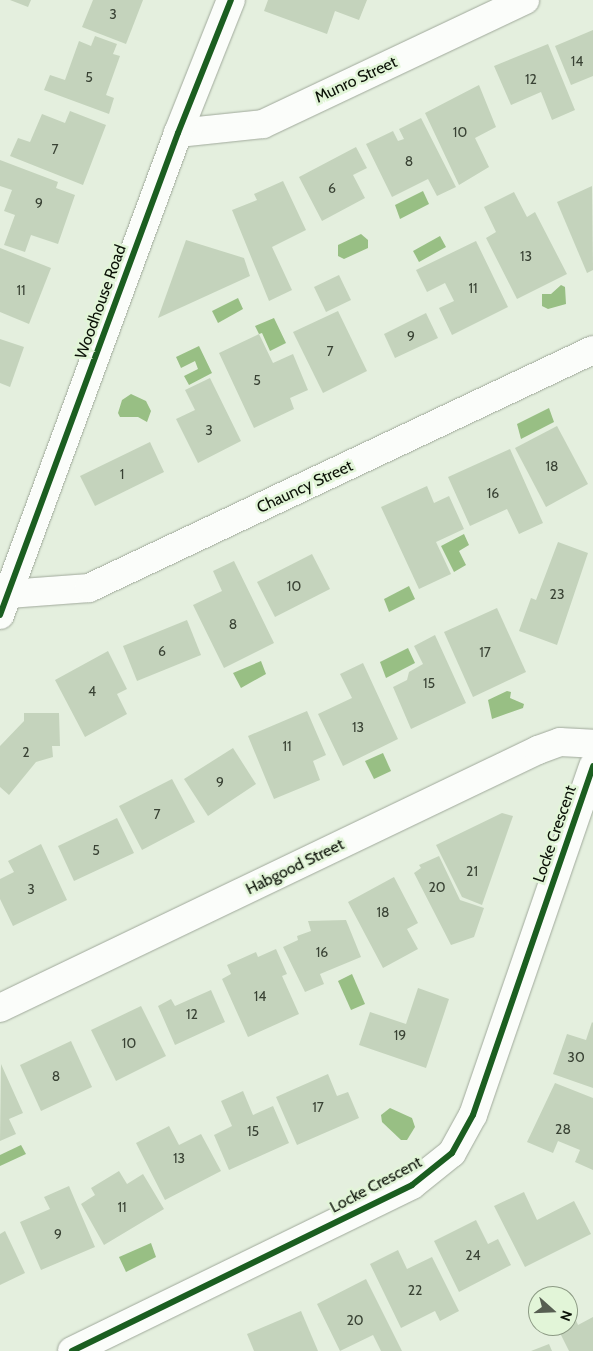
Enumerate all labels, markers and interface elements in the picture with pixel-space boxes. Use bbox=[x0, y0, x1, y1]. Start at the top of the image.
house number: 3 bbox=[109, 6, 117, 22]
street label: Munro Street bbox=[312, 53, 400, 107]
house number: 14 bbox=[571, 53, 583, 69]
house number: 5 bbox=[85, 69, 93, 85]
house number: 12 bbox=[525, 71, 537, 87]
house number: 10 bbox=[453, 124, 467, 140]
house number: 7 bbox=[51, 141, 59, 157]
house number: 8 bbox=[405, 153, 413, 169]
house number: 6 bbox=[328, 180, 336, 196]
house number: 9 bbox=[35, 195, 43, 211]
street label: Woodhouse Road bbox=[71, 242, 131, 362]
house number: 13 bbox=[520, 248, 532, 264]
house number: 11 bbox=[468, 280, 478, 296]
house number: 11 bbox=[16, 282, 26, 298]
house number: 9 bbox=[407, 328, 415, 344]
house number: 7 bbox=[326, 343, 334, 359]
house number: 5 bbox=[253, 372, 261, 388]
house number: 3 bbox=[205, 422, 213, 438]
street label: Chauncy Street bbox=[254, 456, 356, 518]
house number: 18 bbox=[545, 458, 559, 474]
house number: 1 bbox=[120, 466, 124, 482]
house number: 16 bbox=[487, 485, 499, 501]
house number: 10 bbox=[287, 578, 301, 594]
house number: 23 bbox=[550, 586, 564, 602]
house number: 8 bbox=[229, 616, 237, 632]
house number: 6 bbox=[158, 643, 166, 659]
house number: 17 bbox=[479, 644, 491, 660]
house number: 15 bbox=[423, 675, 435, 691]
house number: 4 bbox=[88, 683, 96, 699]
house number: 13 bbox=[352, 719, 364, 735]
house number: 11 bbox=[282, 738, 292, 754]
house number: 2 bbox=[22, 744, 30, 760]
house number: 9 bbox=[216, 774, 224, 790]
street label: Locke Crescent bbox=[529, 783, 581, 885]
house number: 7 bbox=[153, 806, 161, 822]
street label: Habgood Street bbox=[243, 835, 347, 899]
house number: 5 bbox=[92, 842, 100, 858]
house number: 21 bbox=[466, 863, 478, 879]
house number: 20 bbox=[428, 879, 446, 895]
house number: 3 bbox=[27, 881, 35, 897]
house number: 18 bbox=[376, 904, 390, 920]
house number: 16 bbox=[316, 944, 328, 960]
house number: 14 bbox=[254, 988, 266, 1004]
house number: 12 bbox=[186, 1006, 198, 1022]
house number: 19 bbox=[394, 1027, 406, 1043]
house number: 10 bbox=[122, 1035, 136, 1051]
house number: 30 bbox=[567, 1049, 585, 1065]
house number: 8 bbox=[52, 1068, 60, 1084]
house number: 17 bbox=[312, 1099, 324, 1115]
house number: 28 bbox=[555, 1121, 571, 1137]
house number: 15 bbox=[247, 1123, 259, 1139]
house number: 13 bbox=[173, 1150, 185, 1166]
street label: Locke Crescent bbox=[327, 1153, 425, 1217]
house number: 11 bbox=[117, 1199, 127, 1215]
house number: 9 bbox=[54, 1226, 62, 1242]
house number: 24 bbox=[465, 1247, 481, 1263]
house number: 22 bbox=[408, 1282, 422, 1298]
north arrow bbox=[528, 1286, 578, 1336]
text: N bbox=[556, 1308, 576, 1324]
house number: 20 bbox=[346, 1312, 364, 1328]

